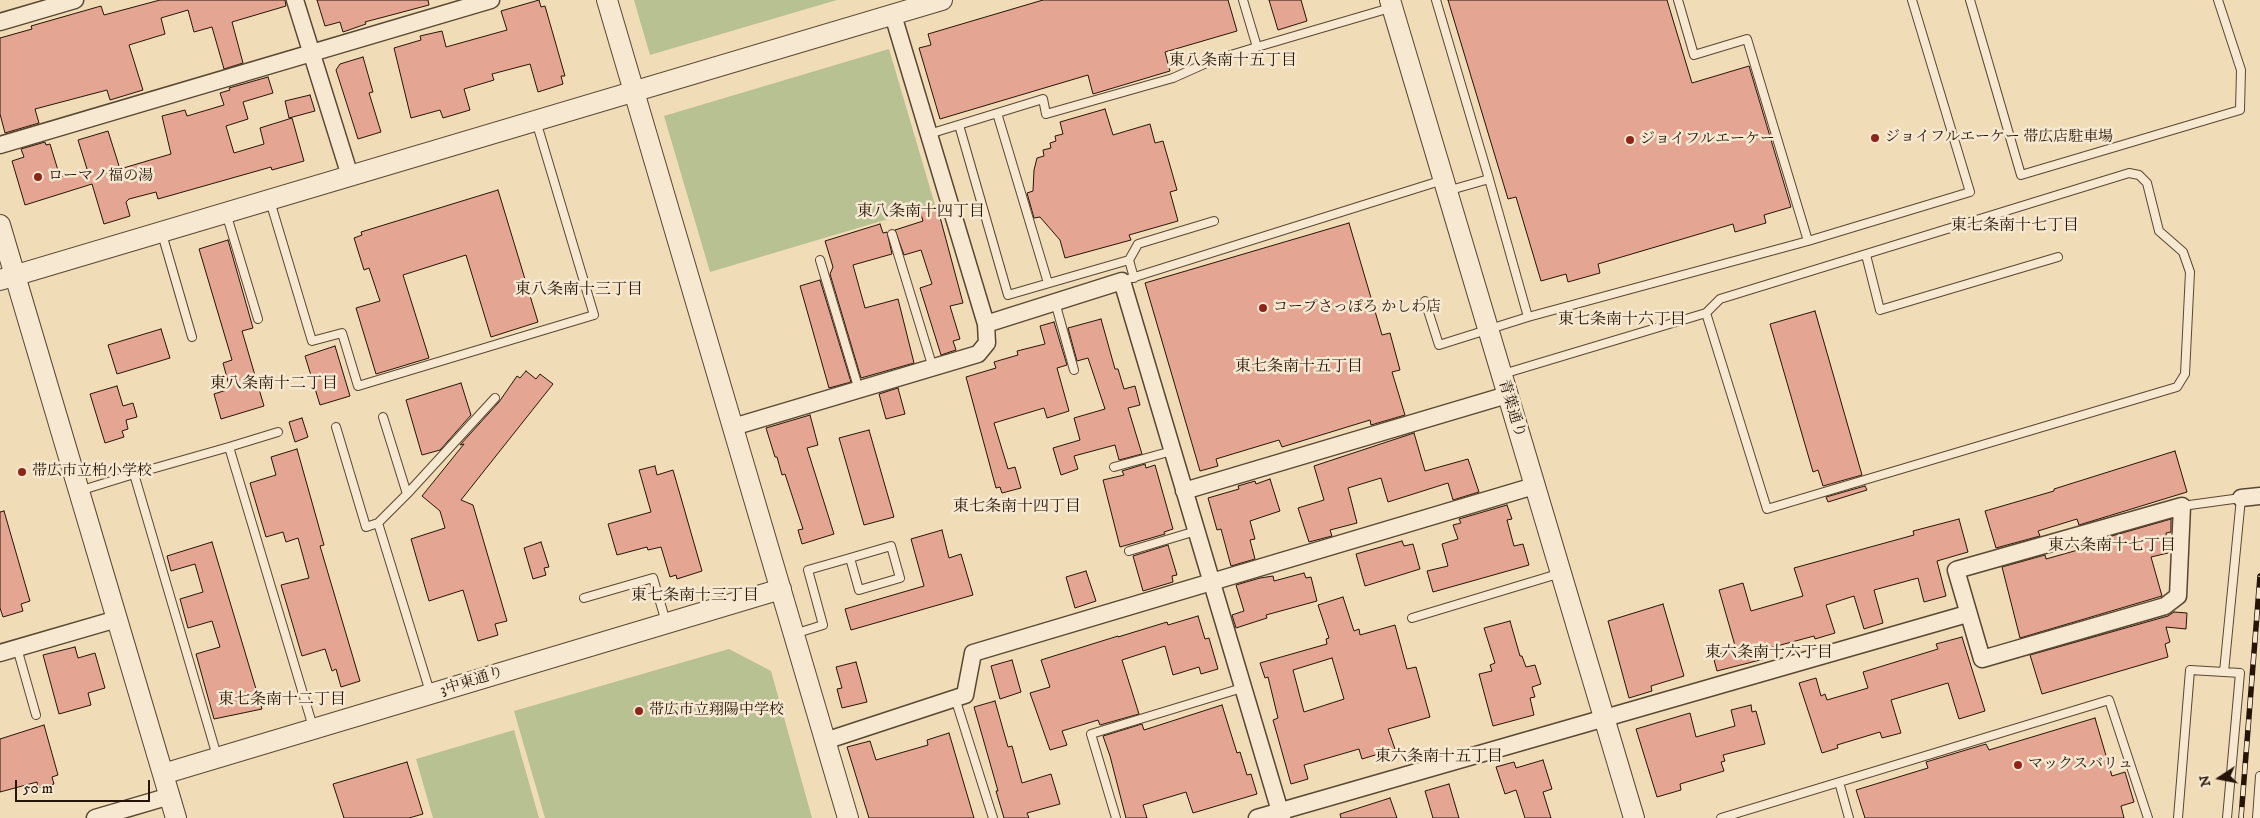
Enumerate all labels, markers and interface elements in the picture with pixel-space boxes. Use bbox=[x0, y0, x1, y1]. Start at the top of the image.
district label: 東八条南十五丁目 bbox=[1169, 52, 1297, 72]
place label: ジョイフルエーケー 帯広店駐車場 bbox=[1885, 129, 2113, 147]
place label: ジョイフルエーケー bbox=[1640, 131, 1775, 149]
marker: ジョイフルエーケー 帯広店駐車場 bbox=[1869, 132, 1881, 144]
marker: ジョイフルエーケー bbox=[1624, 134, 1636, 146]
place label: ローマノ福の湯 bbox=[48, 168, 153, 186]
marker: ローマノ福の湯 bbox=[32, 171, 44, 183]
district label: 東八条南十四丁目 bbox=[857, 203, 985, 223]
district label: 東七条南十七丁目 bbox=[1951, 217, 2079, 237]
district label: 東八条南十三丁目 bbox=[515, 281, 643, 301]
place label: コープさっぽろ かしわ店 bbox=[1273, 299, 1441, 317]
marker: コープさっぽろ かしわ店 bbox=[1257, 302, 1269, 314]
district label: 東七条南十六丁目 bbox=[1558, 311, 1686, 331]
district label: 東七条南十五丁目 bbox=[1235, 358, 1363, 378]
district label: 東八条南十二丁目 bbox=[210, 375, 338, 395]
street label: 青葉通り bbox=[1494, 378, 1528, 440]
place label: 帯広市立柏小学校 bbox=[32, 463, 152, 481]
marker: 帯広市立柏小学校 bbox=[16, 466, 28, 478]
district label: 東七条南十四丁目 bbox=[953, 498, 1081, 518]
district label: 東六条南十七丁目 bbox=[2048, 537, 2176, 557]
district label: 東七条南十三丁目 bbox=[631, 587, 759, 607]
district label: 東六条南十六丁目 bbox=[1705, 644, 1833, 664]
street label: 3中東通り bbox=[438, 664, 506, 700]
district label: 東七条南十二丁目 bbox=[218, 691, 346, 711]
place label: 帯広市立翔陽中学校 bbox=[649, 702, 784, 720]
marker: 帯広市立翔陽中学校 bbox=[633, 705, 645, 717]
district label: 東六条南十五丁目 bbox=[1375, 748, 1503, 768]
north arrow bbox=[2195, 753, 2245, 803]
place label: マックスバリュ bbox=[2028, 756, 2133, 774]
marker: マックスバリュ bbox=[2012, 759, 2024, 771]
scale bar bbox=[18, 770, 152, 802]
text: N bbox=[2195, 774, 2215, 788]
text: 50 m bbox=[23, 779, 53, 798]

